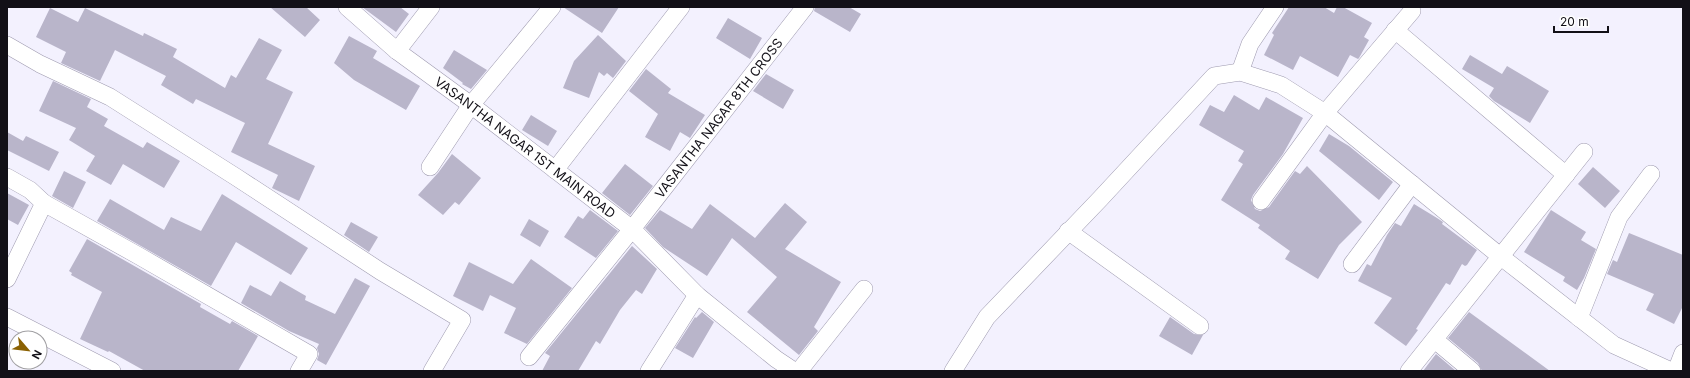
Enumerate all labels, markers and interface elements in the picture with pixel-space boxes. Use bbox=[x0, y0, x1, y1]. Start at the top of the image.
scale bar bbox=[1554, 8, 1608, 34]
text: 20 m bbox=[1560, 14, 1589, 29]
street label: VASANTHA NAGAR 8TH CROSS bbox=[651, 35, 786, 201]
street label: VASANTHA NAGAR 1ST MAIN ROAD bbox=[432, 73, 619, 221]
north arrow bbox=[8, 330, 48, 370]
text: N bbox=[29, 348, 45, 362]

